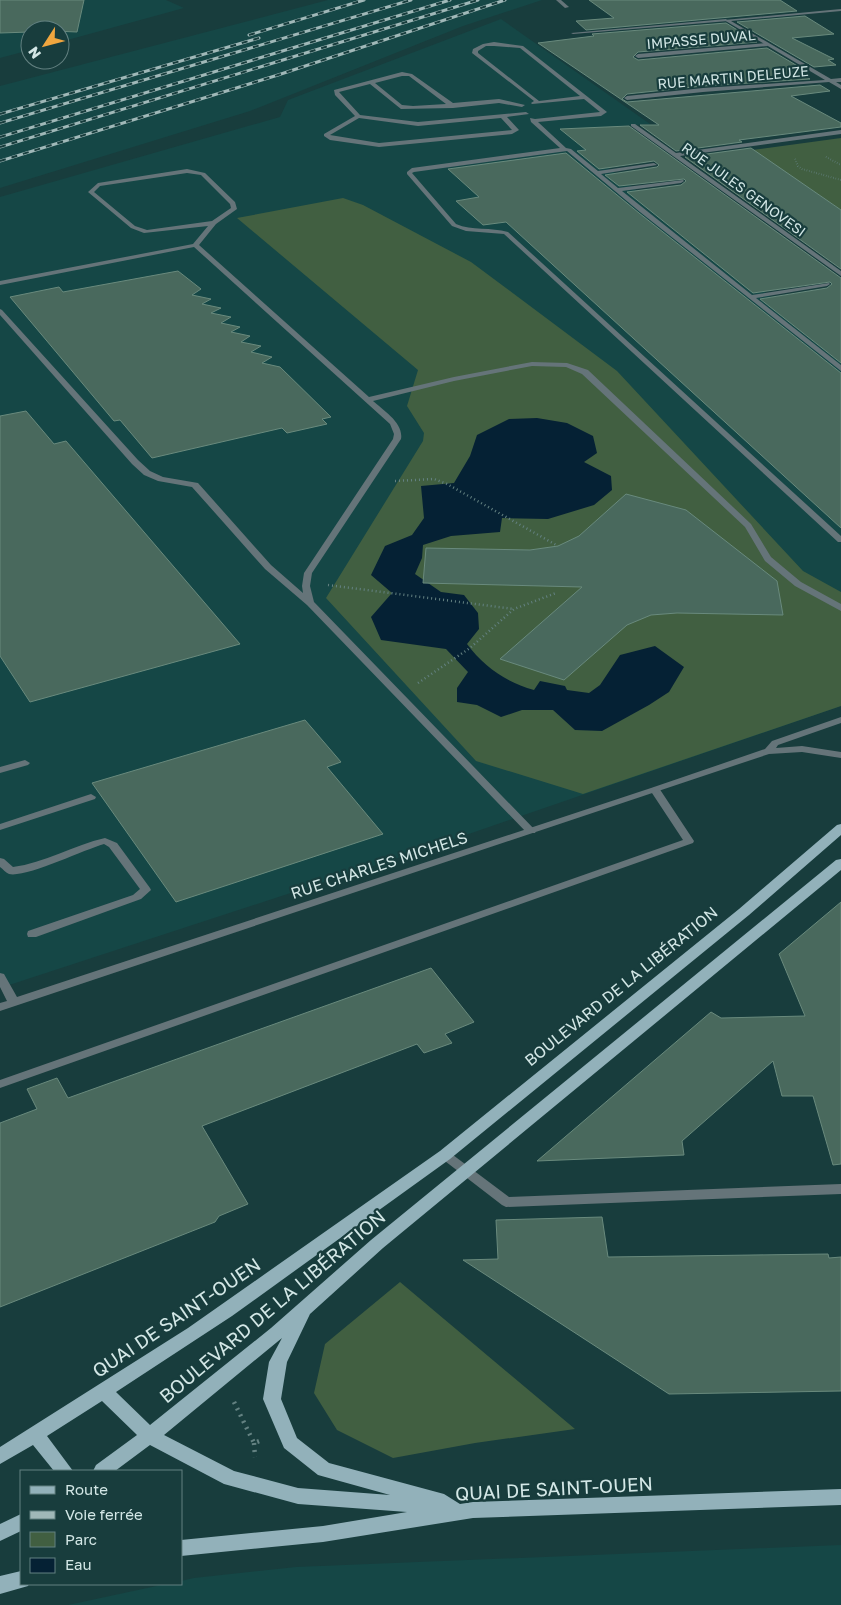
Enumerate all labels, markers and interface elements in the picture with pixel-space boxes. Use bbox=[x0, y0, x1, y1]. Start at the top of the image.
north arrow bbox=[20, 20, 70, 70]
street label: IMPASSE DUVAL bbox=[646, 26, 756, 52]
text: N bbox=[24, 44, 44, 62]
street label: RUE MARTIN DELEUZE bbox=[657, 62, 809, 92]
street label: RUE JULES GENOVESI bbox=[679, 138, 809, 240]
street label: RUE CHARLES MICHELS bbox=[288, 827, 470, 903]
street label: BOULEVARD DE LA LIBÉRATION bbox=[520, 902, 722, 1070]
street label: BOULEVARD DE LA LIBÉRATION bbox=[154, 1205, 390, 1407]
street label: QUAI DE SAINT-OUEN bbox=[88, 1252, 264, 1382]
legend bbox=[20, 1470, 182, 1585]
street label: QUAI DE SAINT-OUEN bbox=[455, 1471, 653, 1505]
text: Route bbox=[65, 1480, 108, 1498]
text: Voie ferrée bbox=[65, 1505, 143, 1523]
text: Parc bbox=[65, 1530, 97, 1548]
text: Eau bbox=[65, 1555, 92, 1573]

